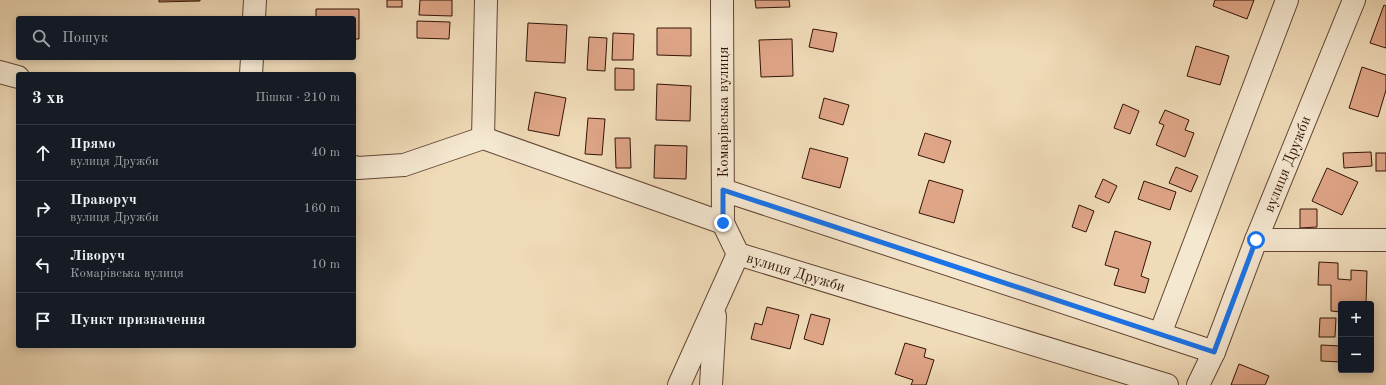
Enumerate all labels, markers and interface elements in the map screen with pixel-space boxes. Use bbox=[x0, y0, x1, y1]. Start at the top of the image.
search box bbox=[16, 16, 356, 60]
icon: search bbox=[30, 27, 52, 49]
text: Пошук bbox=[62, 31, 108, 46]
street label: Комарівська вулиця bbox=[717, 46, 732, 178]
text: 3 хв bbox=[32, 90, 64, 107]
text: Пішки · 210 m bbox=[255, 91, 340, 104]
street label: вулиця Дружби bbox=[1262, 114, 1315, 215]
text: Прямо bbox=[70, 137, 116, 152]
icon: ahead bbox=[32, 142, 54, 164]
text: 40 m bbox=[311, 146, 340, 159]
text: вулиця Дружби bbox=[70, 155, 159, 168]
text: Праворуч bbox=[70, 193, 137, 208]
icon: right bbox=[32, 198, 54, 220]
text: 160 m bbox=[303, 202, 340, 215]
text: вулиця Дружби bbox=[70, 211, 159, 224]
route end bbox=[714, 214, 732, 232]
route start bbox=[1247, 231, 1265, 249]
text: Ліворуч bbox=[70, 249, 125, 264]
street label: вулиця Дружби bbox=[744, 251, 847, 296]
icon: left bbox=[32, 254, 54, 276]
text: 10 m bbox=[311, 258, 340, 271]
text: Комарівська вулиця bbox=[70, 267, 184, 280]
map controls bbox=[1338, 301, 1374, 373]
button: + bbox=[1338, 301, 1374, 337]
icon: arrive bbox=[32, 310, 54, 332]
text: Пункт призначення bbox=[70, 313, 206, 328]
button: − bbox=[1338, 337, 1374, 373]

